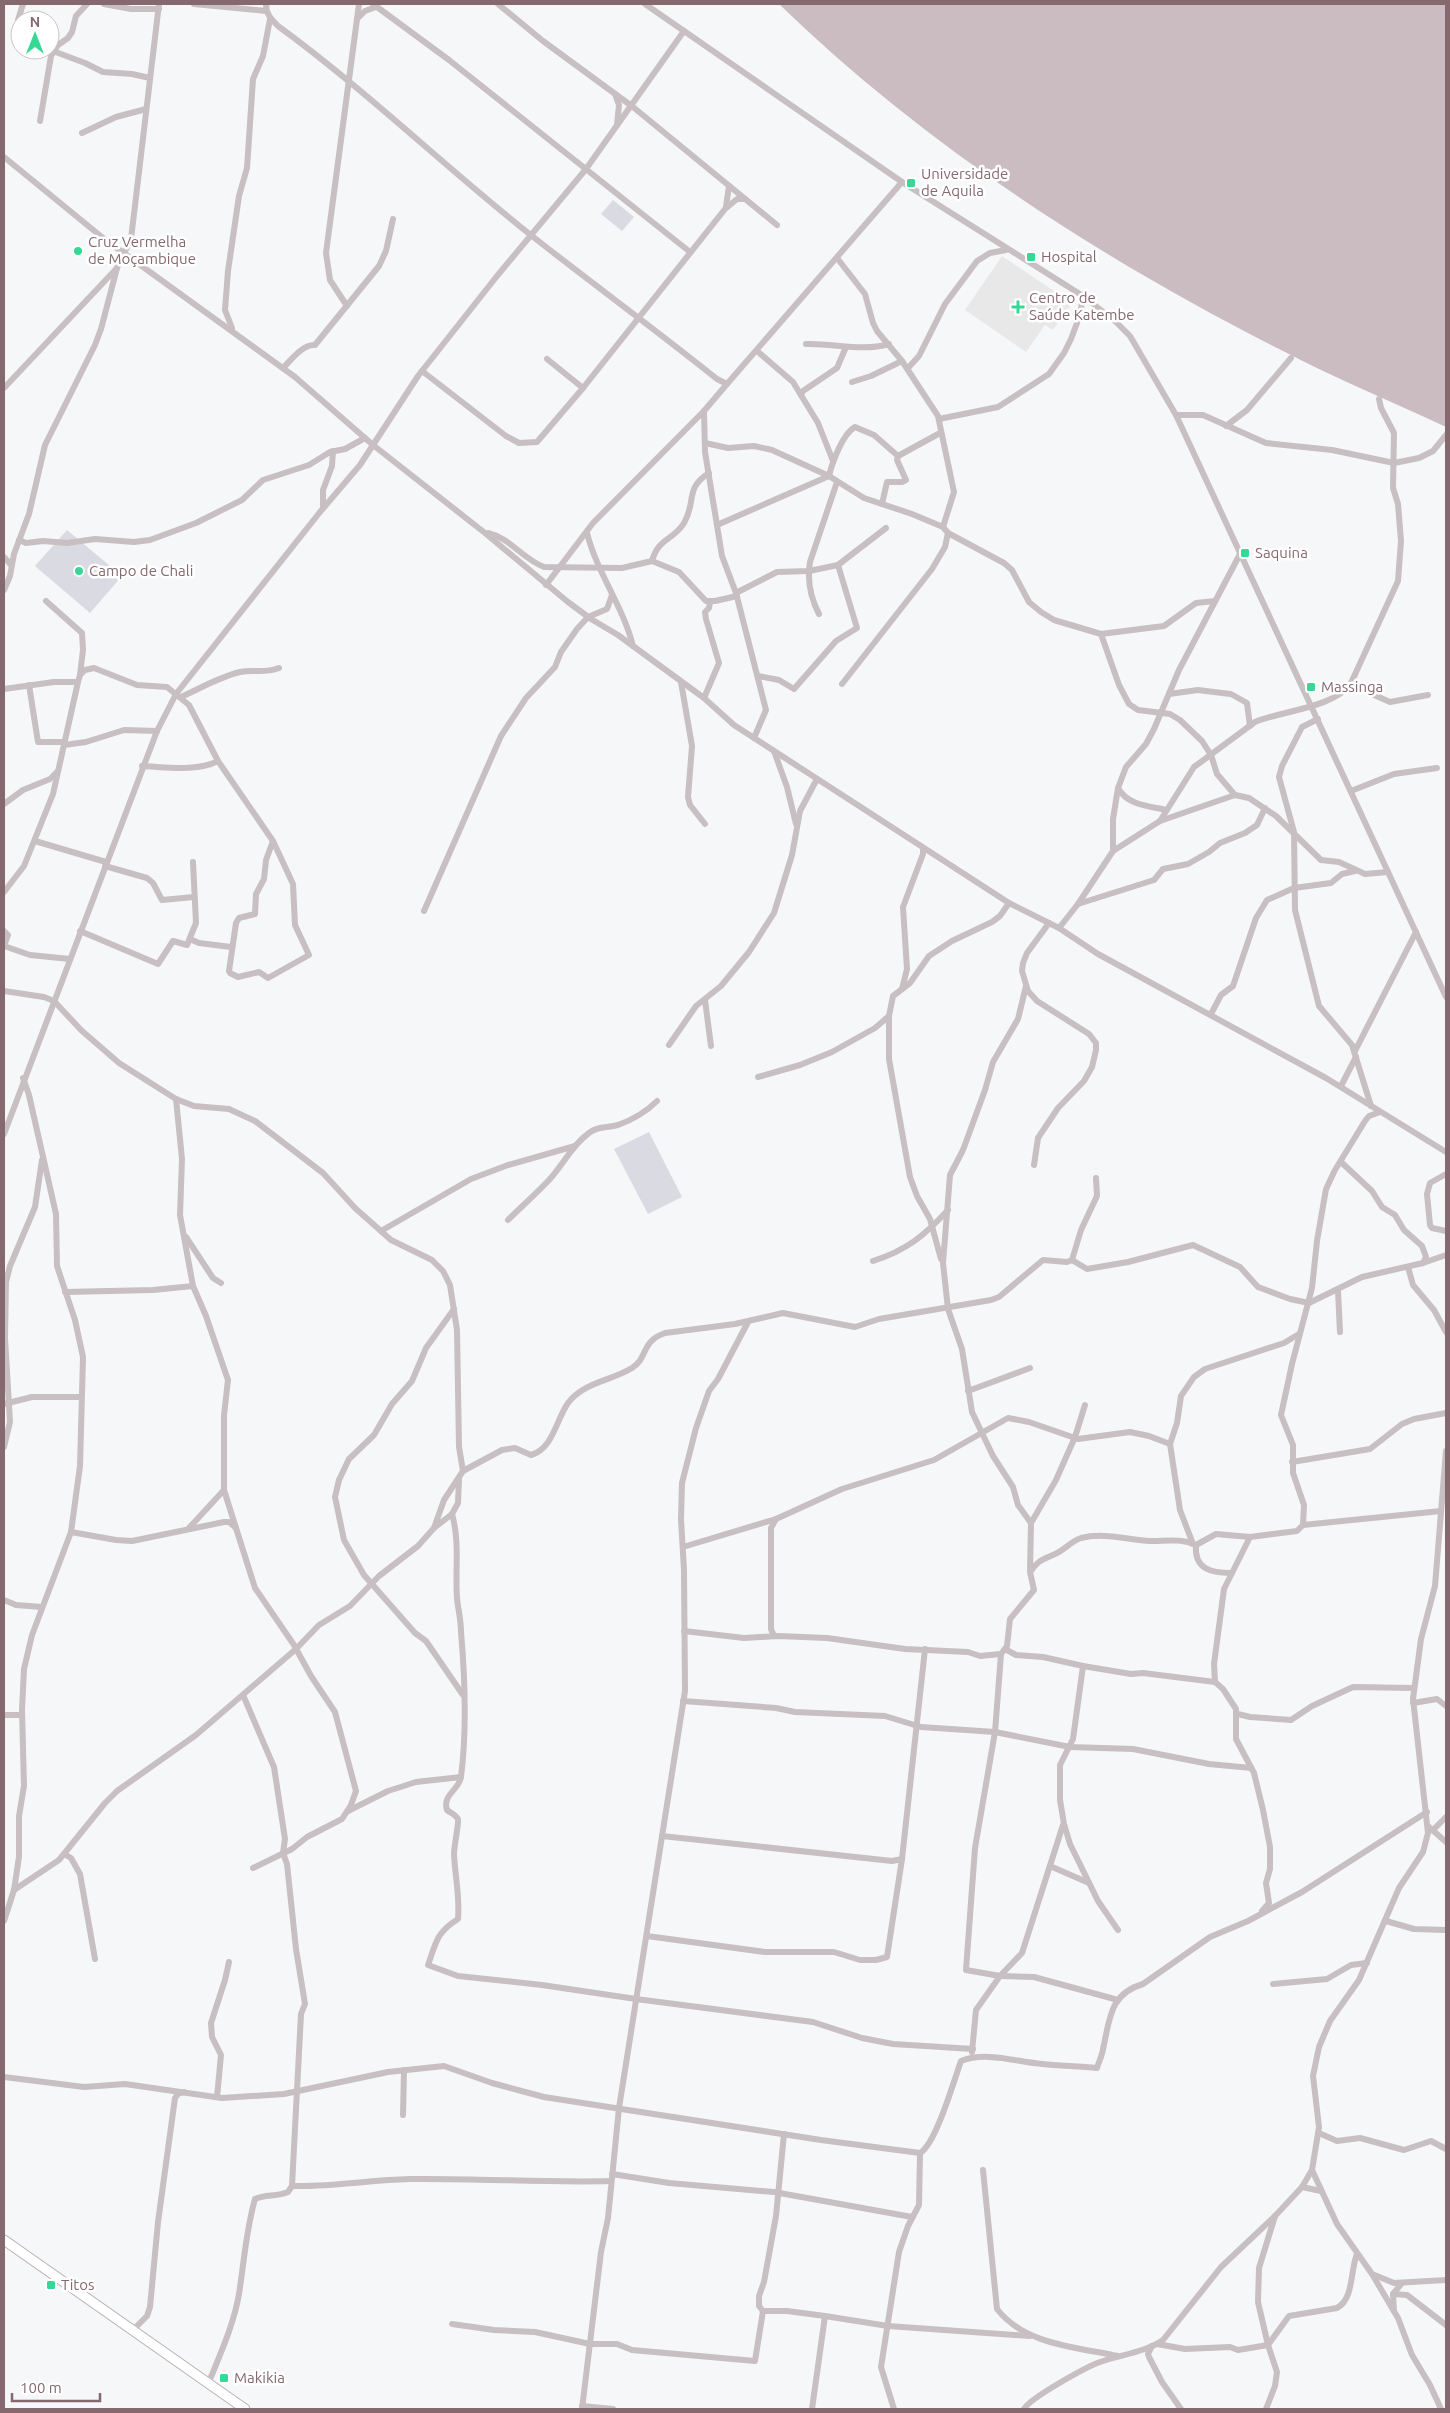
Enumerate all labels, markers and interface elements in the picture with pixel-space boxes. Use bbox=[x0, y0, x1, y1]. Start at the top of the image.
north arrow bbox=[10, 10, 60, 60]
text: N bbox=[30, 14, 40, 30]
place label: Universidade de Aquila bbox=[921, 165, 1008, 199]
marker: Universidade de Aquila bbox=[905, 177, 917, 189]
place label: Cruz Vermelha de Moçambique bbox=[88, 233, 196, 267]
marker: Cruz Vermelha de Moçambique bbox=[72, 245, 84, 257]
place label: Hospital bbox=[1041, 248, 1097, 265]
marker: Hospital bbox=[1025, 251, 1037, 263]
place label: Centro de Saúde Katembe bbox=[1029, 289, 1135, 323]
marker: Centro de Saúde Katembe bbox=[1011, 300, 1025, 314]
place label: Saquina bbox=[1255, 544, 1308, 561]
marker: Saquina bbox=[1239, 547, 1251, 559]
place label: Campo de Chali bbox=[89, 562, 193, 579]
marker: Campo de Chali bbox=[73, 565, 85, 577]
place label: Massinga bbox=[1321, 678, 1383, 695]
marker: Massinga bbox=[1305, 681, 1317, 693]
place label: Titos bbox=[61, 2276, 94, 2293]
marker: Titos bbox=[45, 2279, 57, 2291]
place label: Makikia bbox=[234, 2369, 285, 2386]
scale bar bbox=[12, 2370, 100, 2402]
marker: Makikia bbox=[218, 2372, 230, 2384]
text: 100 m bbox=[20, 2379, 62, 2396]

